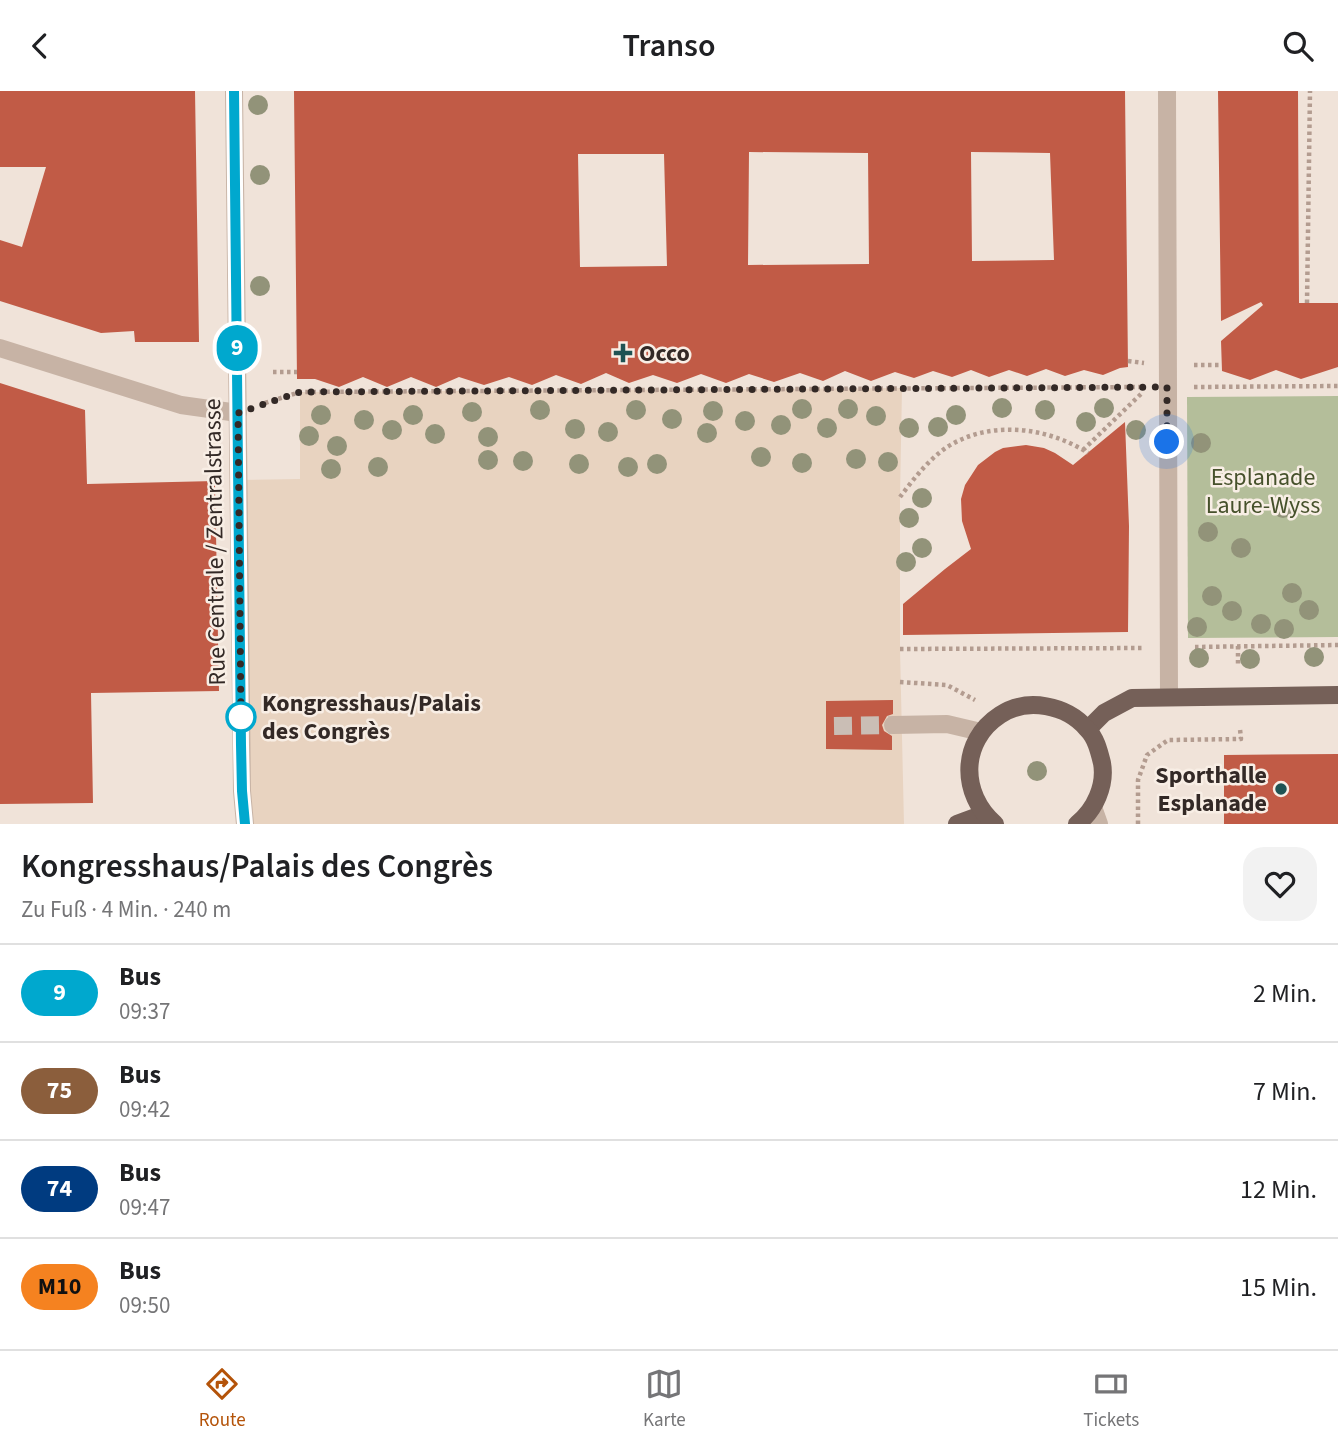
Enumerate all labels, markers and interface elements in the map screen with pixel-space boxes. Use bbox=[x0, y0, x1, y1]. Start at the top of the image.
text: Transo bbox=[623, 23, 715, 69]
icon: back bbox=[21, 27, 59, 65]
icon: search bbox=[1279, 27, 1317, 65]
line badge: 9 bbox=[214, 325, 260, 371]
text: 9 bbox=[231, 330, 243, 365]
place label: Occo bbox=[639, 336, 690, 371]
marker: Occo bbox=[613, 343, 633, 363]
street label: Rue Centrale / Zentralstrasse bbox=[195, 398, 235, 686]
your location bbox=[1149, 424, 1184, 459]
park label: Esplanade Laure-Wyss bbox=[1206, 460, 1320, 523]
place label: Kongresshaus/Palais des Congrès bbox=[262, 686, 481, 749]
marker: Kongresshaus/Palais des Congrès bbox=[226, 702, 256, 732]
place label: Sporthalle Esplanade bbox=[1155, 758, 1267, 821]
marker: Sporthalle Esplanade bbox=[1273, 781, 1289, 797]
text: Kongresshaus/Palais des Congrès bbox=[21, 843, 493, 890]
button: heart bbox=[1243, 847, 1317, 921]
text: Zu Fuß · 4 Min. · 240 m bbox=[21, 893, 231, 926]
text: Bus bbox=[119, 958, 161, 995]
text: 9 bbox=[53, 975, 66, 1010]
text: 2 Min. bbox=[1253, 975, 1317, 1012]
text: 09:37 bbox=[119, 995, 170, 1028]
text: Bus bbox=[119, 1056, 161, 1093]
text: 75 bbox=[47, 1073, 72, 1108]
text: 7 Min. bbox=[1253, 1073, 1317, 1110]
text: 09:42 bbox=[119, 1093, 170, 1126]
text: Bus bbox=[119, 1154, 161, 1191]
text: 74 bbox=[47, 1171, 72, 1206]
text: 12 Min. bbox=[1240, 1171, 1317, 1208]
text: 09:47 bbox=[119, 1191, 170, 1224]
text: Bus bbox=[119, 1252, 161, 1289]
text: M10 bbox=[38, 1269, 81, 1304]
text: 15 Min. bbox=[1240, 1269, 1317, 1306]
text: 09:50 bbox=[119, 1289, 170, 1322]
tab: Route bbox=[199, 1365, 246, 1434]
tab: Karte bbox=[643, 1365, 686, 1434]
tab: Tickets bbox=[1083, 1365, 1139, 1434]

